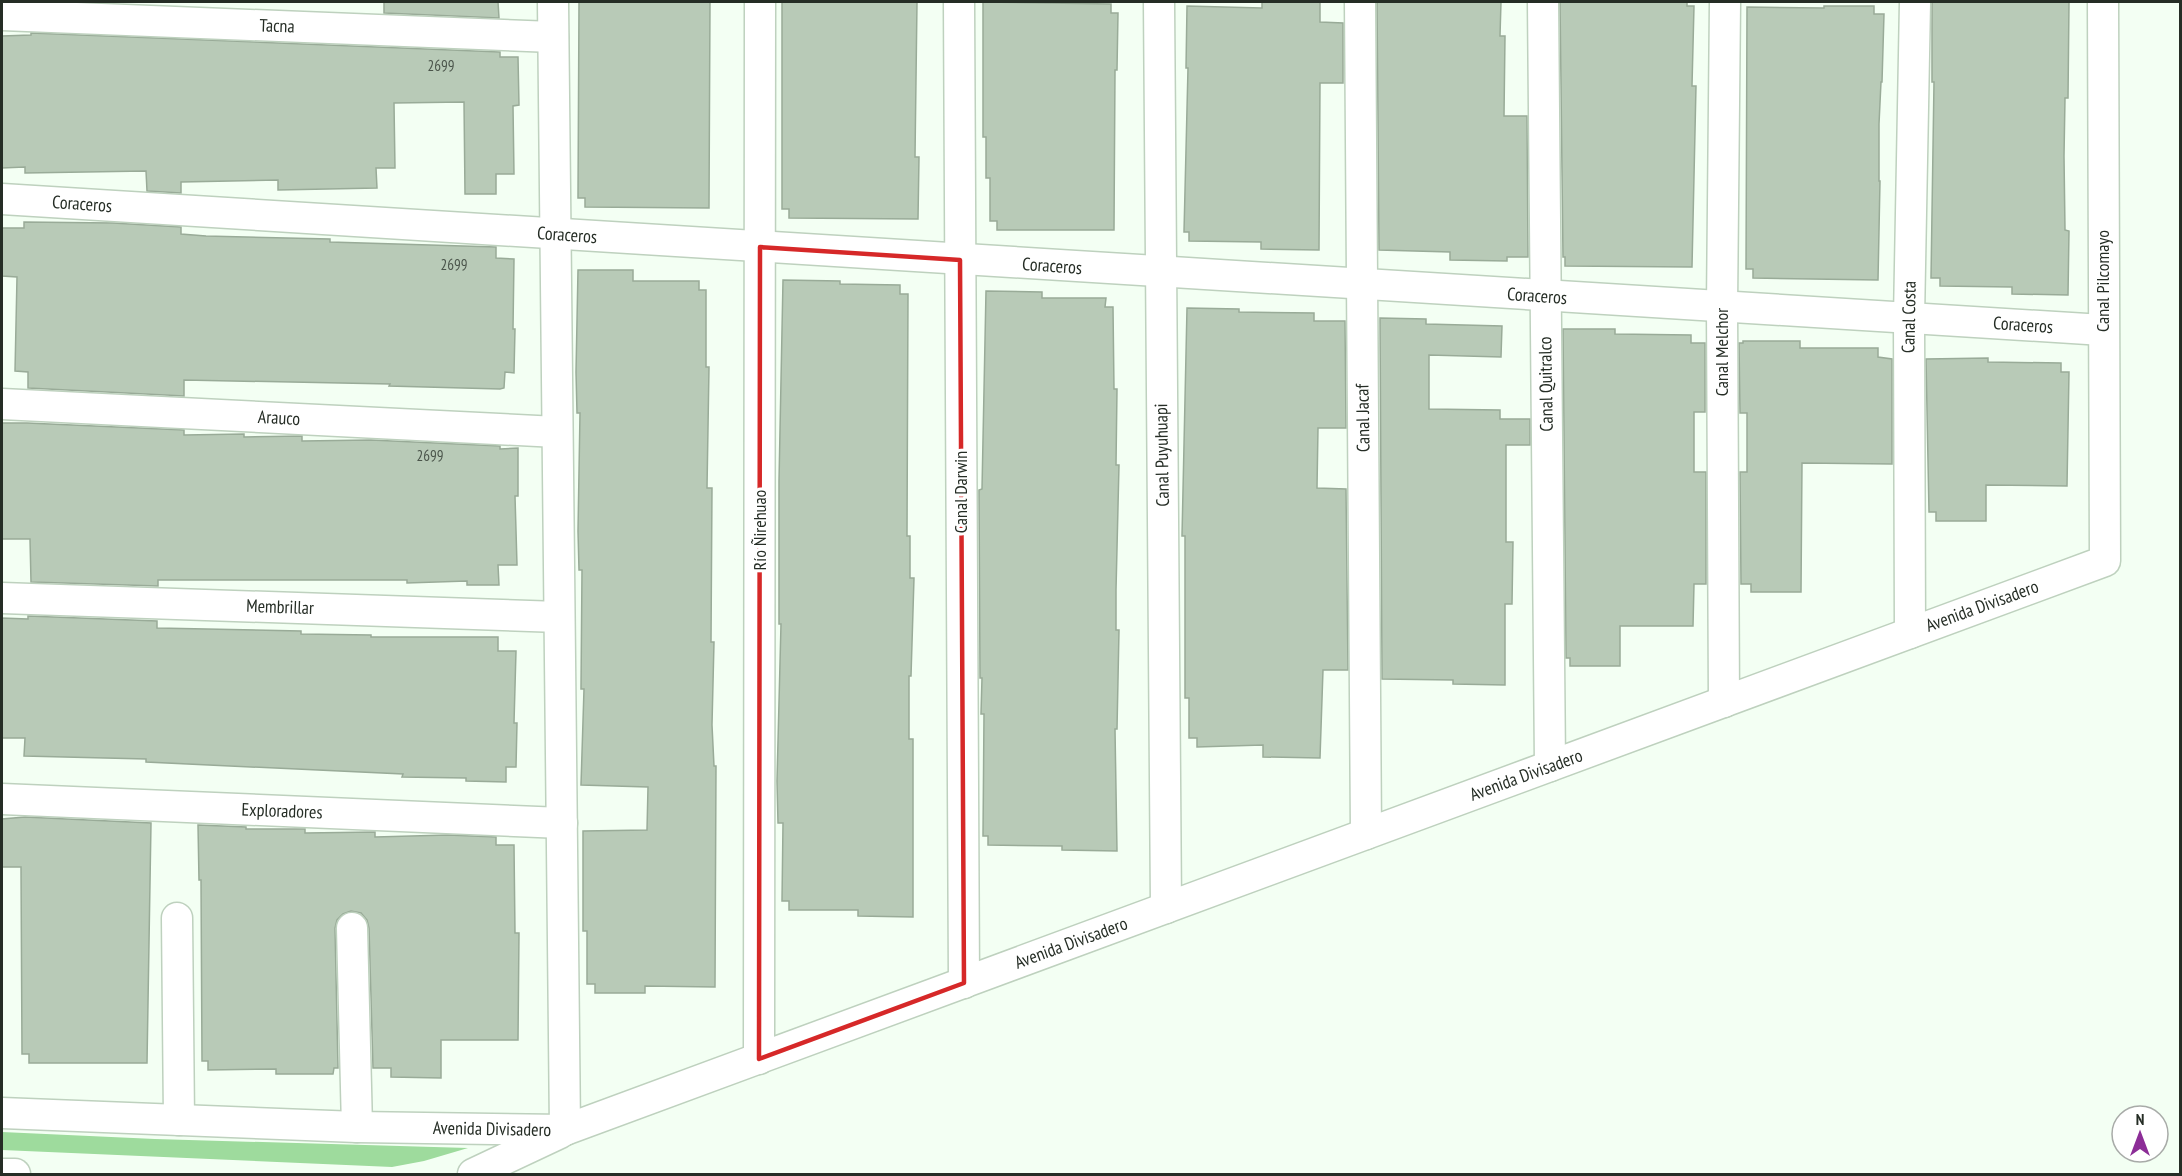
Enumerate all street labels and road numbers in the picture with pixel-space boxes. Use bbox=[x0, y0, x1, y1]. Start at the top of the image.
street label: Tacna bbox=[259, 13, 295, 38]
street label: Coraceros bbox=[51, 190, 113, 217]
street label: Coraceros bbox=[536, 221, 598, 248]
street label: Canal Pilcomayo bbox=[2091, 230, 2114, 332]
street label: Coraceros bbox=[1021, 252, 1083, 279]
street label: Canal Costa bbox=[1896, 281, 1921, 353]
street label: Coraceros bbox=[1506, 282, 1568, 309]
street label: Canal Melchor bbox=[1710, 308, 1733, 396]
street label: Coraceros bbox=[1992, 311, 2054, 338]
street label: Canal Quitralco bbox=[1533, 336, 1558, 432]
street label: Canal Jacaf bbox=[1350, 382, 1375, 452]
street label: Canal Puyuhuapi bbox=[1149, 403, 1174, 507]
street label: Arauco bbox=[257, 405, 301, 430]
street label: Canal Darwin bbox=[949, 451, 972, 533]
street label: Río Ñirehuao bbox=[748, 489, 771, 570]
street label: Avenida Divisadero bbox=[1922, 574, 2042, 637]
street label: Membrillar bbox=[246, 594, 314, 619]
street label: Avenida Divisadero bbox=[1466, 743, 1586, 806]
street label: Exploradores bbox=[241, 798, 323, 823]
street label: Avenida Divisadero bbox=[1011, 911, 1131, 974]
street label: Avenida Divisadero bbox=[433, 1116, 552, 1141]

